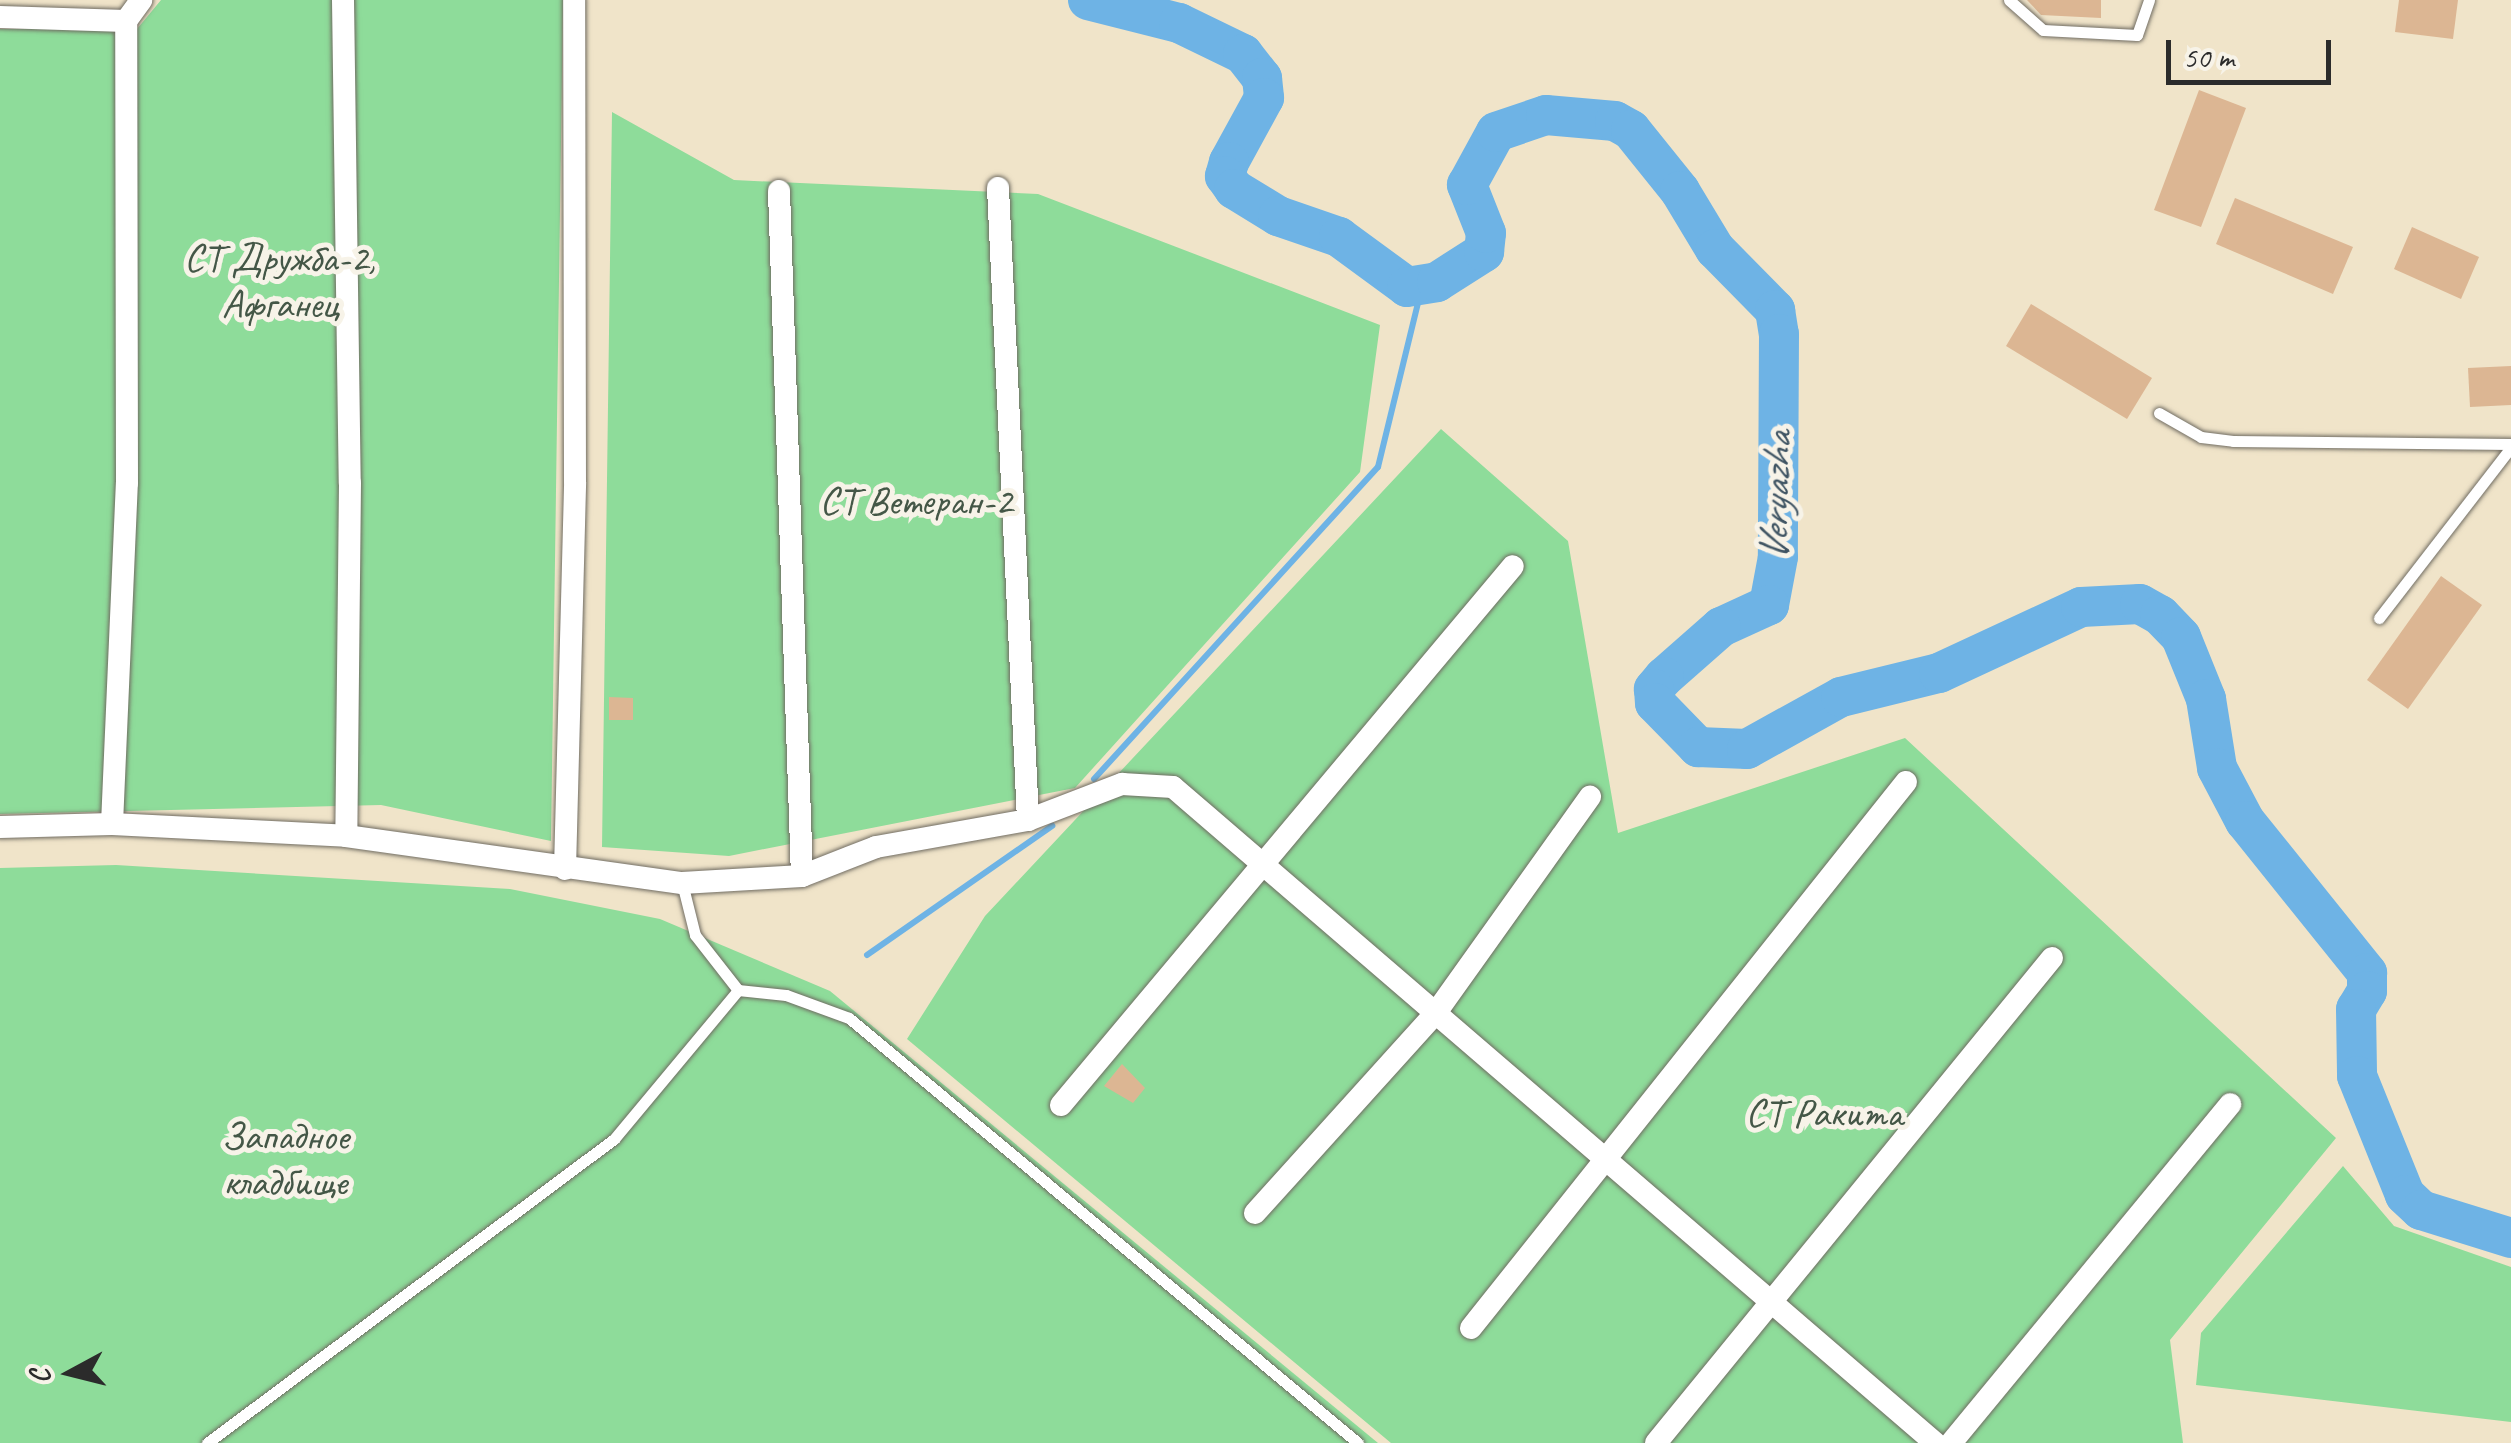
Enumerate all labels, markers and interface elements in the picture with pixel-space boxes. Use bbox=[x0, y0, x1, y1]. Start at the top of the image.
scale bar bbox=[2171, 20, 2336, 82]
text: 50 m bbox=[2183, 38, 2234, 76]
park label: СТ Дружба-2, Афганец bbox=[185, 234, 375, 328]
water label: Veryazha bbox=[1749, 432, 1803, 562]
park label: СТ Ветеран-2 bbox=[819, 477, 1013, 525]
park label: СТ Ракита bbox=[1746, 1089, 1902, 1137]
park label: Западное кладбище bbox=[221, 1112, 349, 1206]
north arrow bbox=[20, 1323, 120, 1423]
text: С bbox=[22, 1368, 58, 1386]

